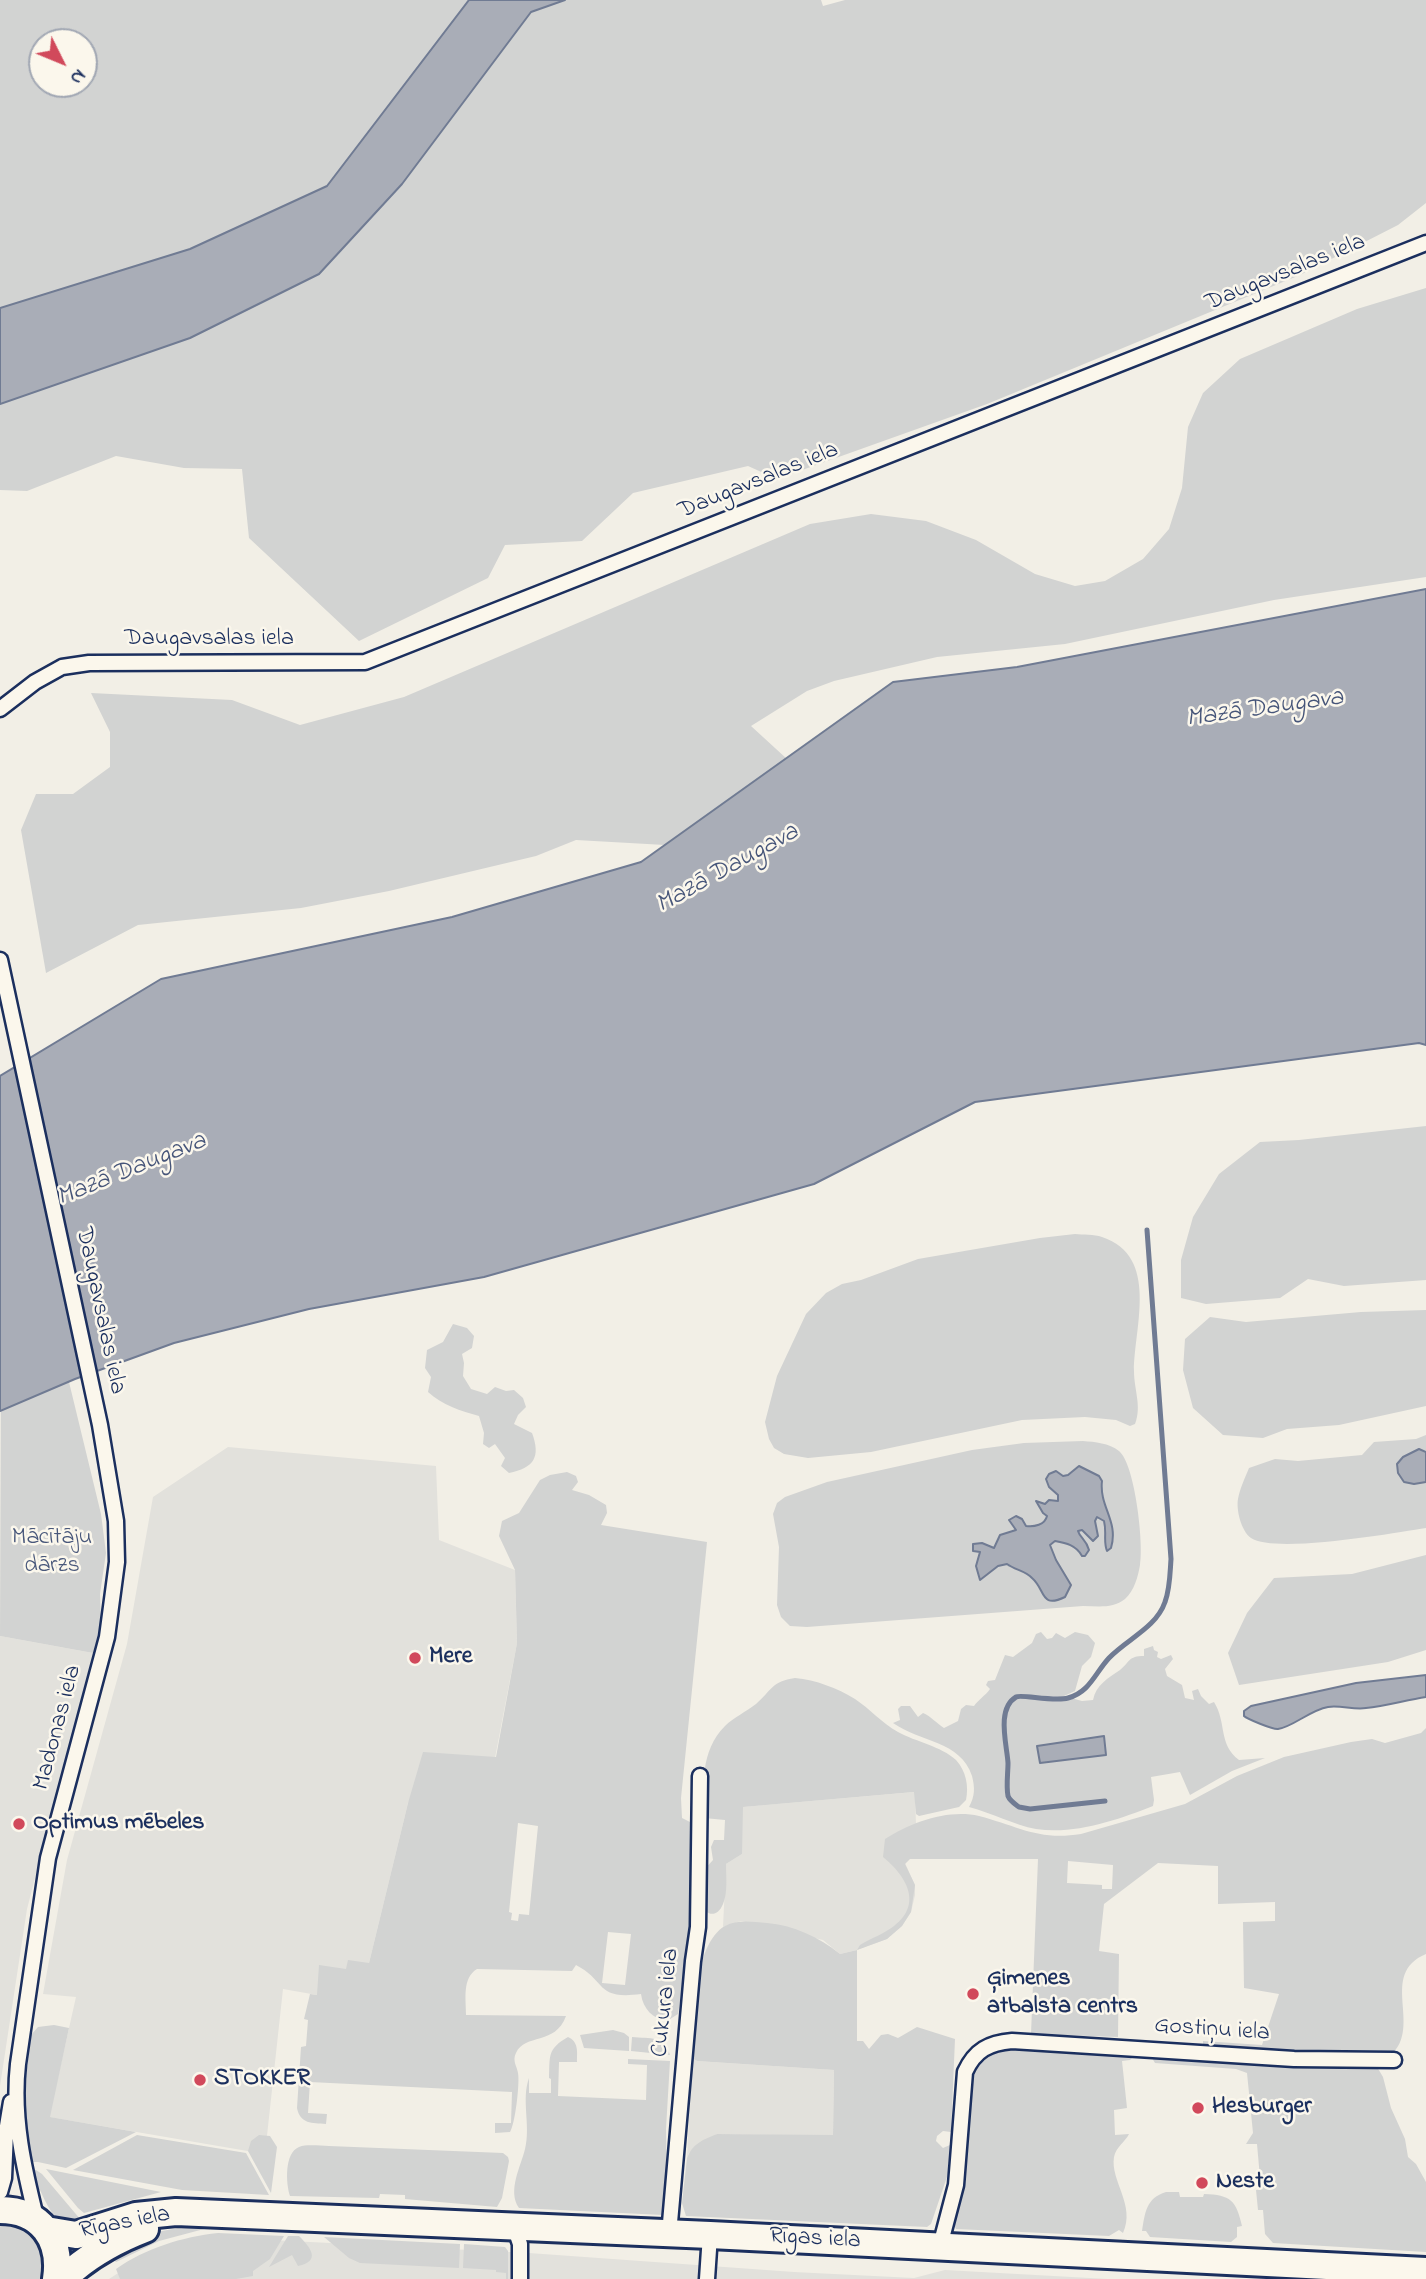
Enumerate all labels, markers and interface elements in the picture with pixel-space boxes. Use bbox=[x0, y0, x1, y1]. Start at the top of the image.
north arrow bbox=[28, 28, 98, 98]
text: N bbox=[63, 62, 92, 90]
street label: Daugavsalas iela bbox=[1202, 229, 1370, 319]
street label: Daugavsalas iela bbox=[675, 437, 843, 527]
street label: Daugavsalas iela bbox=[124, 626, 294, 654]
water label: Mazā Daugava bbox=[1185, 684, 1345, 736]
water label: Mazā Daugava bbox=[651, 818, 805, 922]
water label: Mazā Daugava bbox=[53, 1127, 211, 1215]
street label: Daugavsalas iela bbox=[67, 1225, 131, 1397]
park label: Mācītāju dārzs bbox=[12, 1525, 92, 1581]
place label: Mere bbox=[429, 1644, 473, 1672]
marker: Mere bbox=[407, 1650, 423, 1666]
street label: Madonas iela bbox=[28, 1662, 90, 1794]
place label: Optimus mēbeles bbox=[33, 1810, 205, 1838]
marker: Optimus mēbeles bbox=[11, 1816, 27, 1832]
street label: Cukura iela bbox=[647, 1947, 687, 2059]
place label: Ģimenes atbalsta centrs bbox=[987, 1966, 1138, 2022]
marker: Ģimenes atbalsta centrs bbox=[965, 1986, 981, 2002]
street label: Gostiņu iela bbox=[1153, 2013, 1271, 2049]
place label: STOKKER bbox=[214, 2066, 310, 2094]
marker: STOKKER bbox=[192, 2072, 208, 2088]
place label: Hesburger bbox=[1212, 2094, 1312, 2122]
marker: Hesburger bbox=[1190, 2100, 1206, 2116]
place label: Neste bbox=[1216, 2169, 1274, 2197]
marker: Neste bbox=[1194, 2175, 1210, 2191]
street label: Rīgas iela bbox=[77, 2201, 173, 2247]
street label: Rīgas iela bbox=[768, 2223, 862, 2257]

